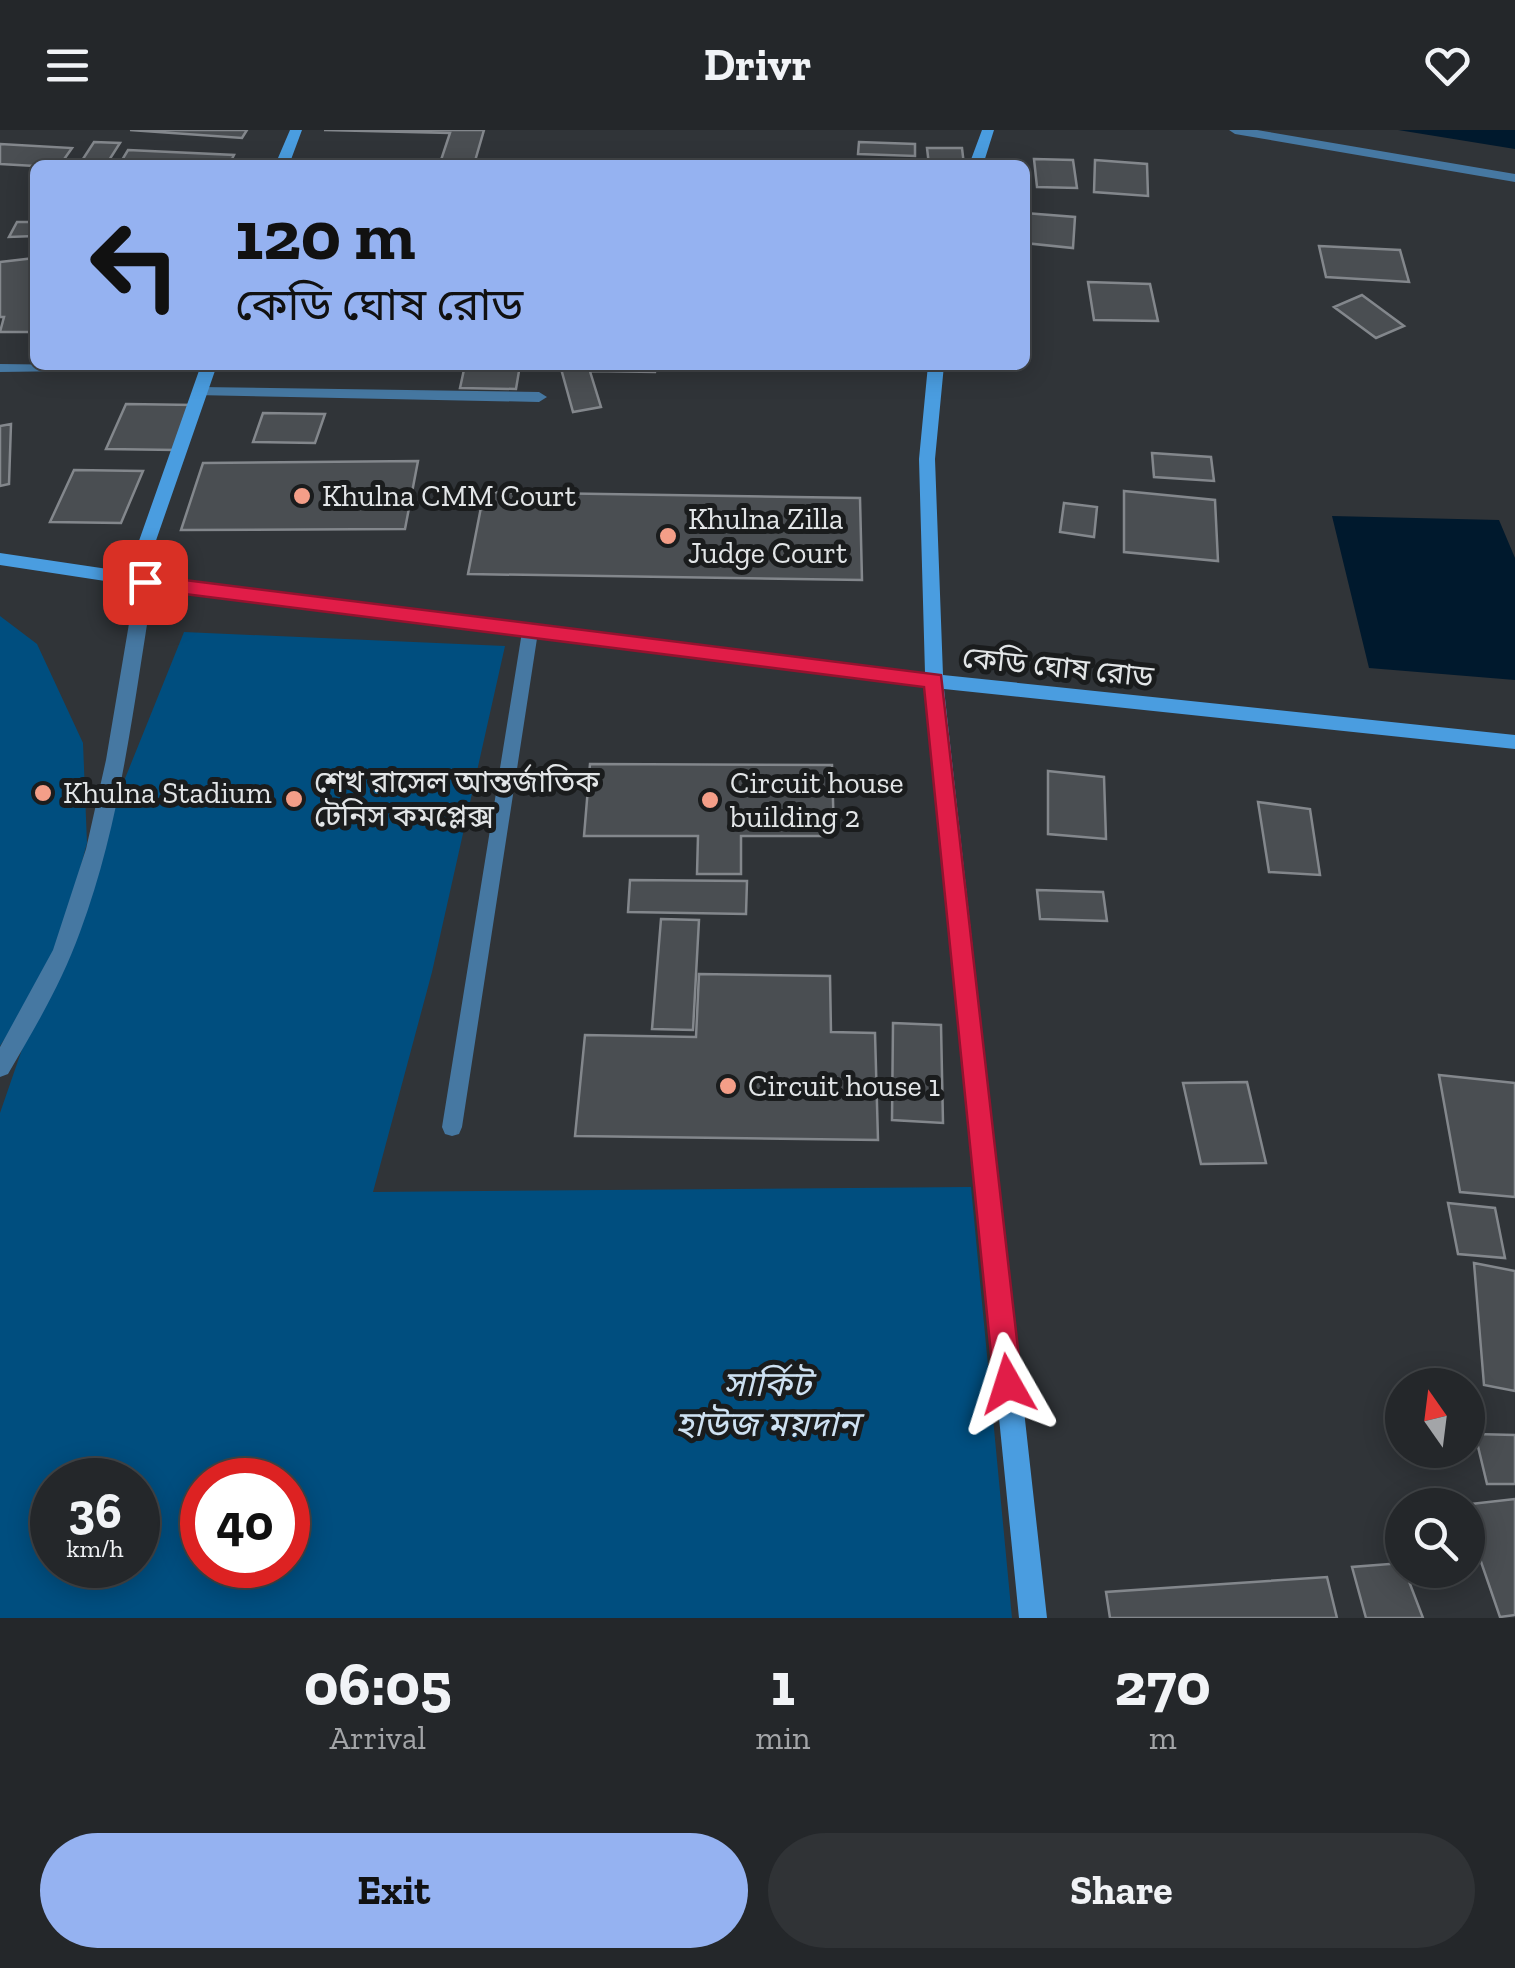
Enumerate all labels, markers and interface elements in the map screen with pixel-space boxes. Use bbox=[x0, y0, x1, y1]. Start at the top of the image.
icon: menu bbox=[40, 38, 95, 93]
text: Drivr bbox=[704, 38, 811, 92]
icon: heart bbox=[1420, 38, 1475, 93]
text: 120 m bbox=[235, 193, 416, 277]
icon: left bbox=[70, 200, 200, 330]
text: কেডি ঘোষ রোড bbox=[235, 278, 523, 332]
place label: Khulna CMM Court bbox=[322, 478, 576, 514]
marker: Khulna CMM Court bbox=[291, 485, 313, 507]
place label: Khulna Zilla Judge Court bbox=[688, 501, 847, 571]
marker: Khulna Zilla Judge Court bbox=[657, 525, 679, 547]
pin bbox=[103, 540, 188, 625]
icon: arrive bbox=[118, 555, 173, 610]
street label: কেডি ঘোষ রোড bbox=[961, 639, 1156, 695]
place label: শেখ রাসেল আন্তর্জাতিক টেনিস কমপ্লেক্স bbox=[314, 763, 600, 834]
place label: Circuit house building 2 bbox=[729, 765, 904, 835]
place label: Khulna Stadium bbox=[63, 775, 272, 811]
marker: Khulna Stadium bbox=[32, 782, 54, 804]
marker: শেখ রাসেল আন্তর্জাতিক টেনিস কমপ্লেক্স bbox=[283, 788, 305, 810]
marker: Circuit house building 2 bbox=[699, 789, 721, 811]
place label: Circuit house 1 bbox=[748, 1068, 940, 1104]
marker: Circuit house 1 bbox=[717, 1075, 739, 1097]
position arrow bbox=[956, 1332, 1060, 1436]
park label: সার্কিট হাউজ ময়দান bbox=[675, 1363, 865, 1445]
north arrow bbox=[1385, 1368, 1485, 1468]
map controls bbox=[1385, 1368, 1485, 1588]
speed limit sign: 40 bbox=[180, 1458, 310, 1588]
text: 36 bbox=[68, 1481, 122, 1541]
button: search bbox=[1385, 1488, 1485, 1588]
text: km/h bbox=[66, 1533, 124, 1563]
text: 06:05 bbox=[304, 1648, 452, 1720]
text: 1 bbox=[771, 1648, 795, 1720]
text: 270 bbox=[1114, 1648, 1211, 1720]
text: Arrival bbox=[330, 1719, 426, 1757]
text: min bbox=[756, 1719, 810, 1757]
text: m bbox=[1149, 1719, 1177, 1757]
button: Exit bbox=[40, 1833, 748, 1948]
button: Share bbox=[768, 1833, 1475, 1948]

